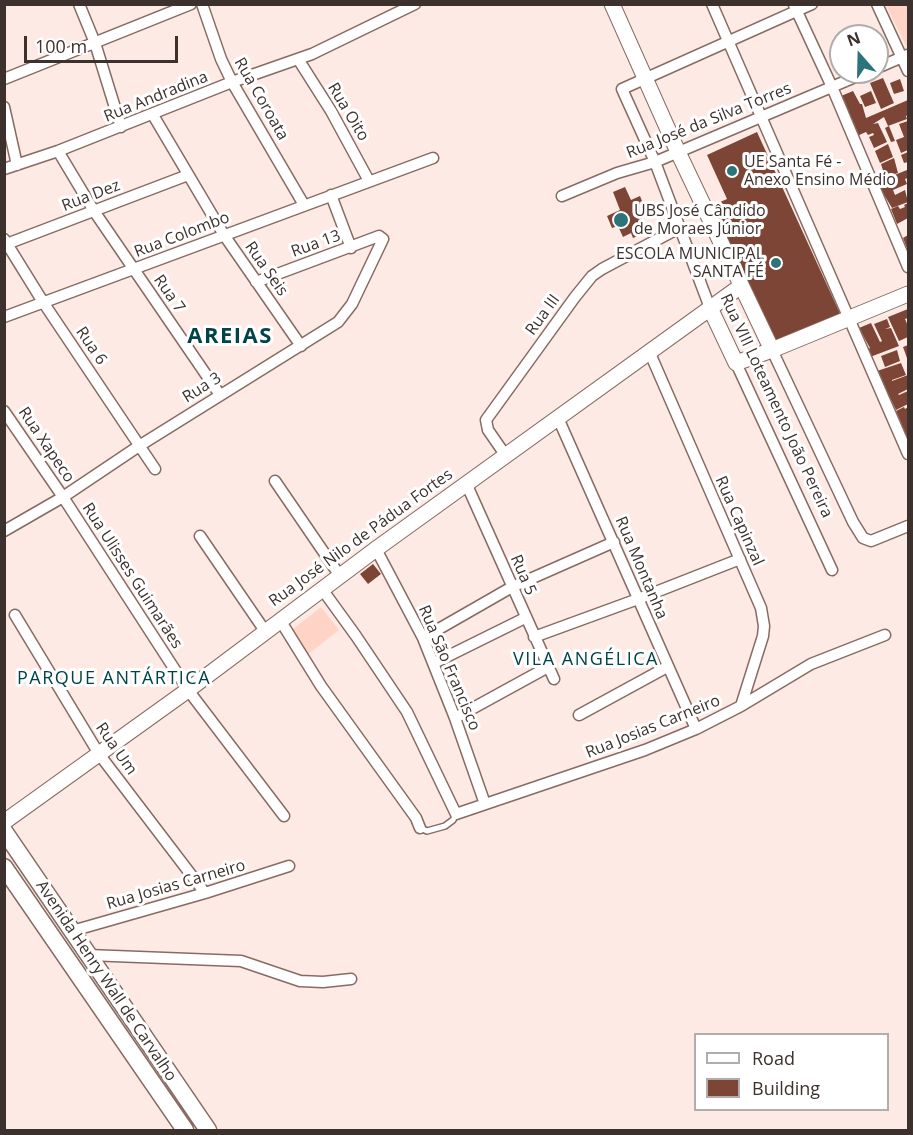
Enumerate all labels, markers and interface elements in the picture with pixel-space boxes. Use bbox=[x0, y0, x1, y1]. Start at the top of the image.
scale bar bbox=[27, 24, 182, 62]
north arrow bbox=[829, 24, 889, 84]
text: N bbox=[844, 26, 863, 52]
text: 100 m bbox=[35, 34, 87, 58]
street label: Rua Coroata bbox=[230, 54, 292, 144]
street label: Rua Andradina bbox=[101, 67, 211, 127]
street label: Rua Oito bbox=[323, 79, 373, 145]
street label: Rua José da Silva Torres bbox=[624, 79, 794, 163]
place label: UE Santa Fé - Anexo Ensino Médio bbox=[744, 152, 896, 190]
marker: UE Santa Fé - Anexo Ensino Médio bbox=[725, 164, 739, 178]
street label: Rua Dez bbox=[59, 176, 123, 216]
place label: UBS José Cândido de Moraes Júnior bbox=[634, 201, 766, 239]
street label: Rua Colombo bbox=[132, 208, 232, 262]
marker: UBS José Cândido de Moraes Júnior bbox=[612, 211, 630, 229]
street label: Rua 13 bbox=[289, 226, 343, 262]
street label: Rua Seis bbox=[240, 238, 292, 300]
place label: ESCOLA MUNICIPAL SANTA FÉ bbox=[616, 244, 764, 282]
marker: ESCOLA MUNICIPAL SANTA FÉ bbox=[769, 256, 783, 270]
street label: Rua 7 bbox=[149, 271, 189, 317]
street label: Rua III bbox=[522, 291, 564, 339]
street label: Rua VIII Loteamento João Pereira bbox=[716, 291, 836, 521]
street label: Rua 6 bbox=[71, 323, 111, 369]
district label: AREIAS bbox=[187, 324, 273, 350]
street label: Rua 3 bbox=[179, 369, 225, 407]
street label: Rua Xapeco bbox=[14, 404, 78, 486]
street label: Rua José Nilo de Pádua Fortes bbox=[265, 465, 457, 611]
street label: Rua Capinzal bbox=[711, 473, 767, 569]
street label: Rua Ulisses Guimarães bbox=[78, 500, 186, 652]
street label: Rua Montanha bbox=[611, 514, 671, 622]
street label: Rua 5 bbox=[506, 552, 540, 598]
street label: Rua São Francisco bbox=[414, 602, 484, 734]
district label: VILA ANGÉLICA bbox=[513, 649, 659, 671]
district label: PARQUE ANTÁRTICA bbox=[17, 668, 211, 690]
street label: Rua Josias Carneiro bbox=[583, 691, 723, 763]
street label: Rua Um bbox=[91, 719, 141, 779]
street label: Rua Josias Carneiro bbox=[104, 856, 248, 914]
street label: Avenida Henry Wall de Carvalho bbox=[32, 877, 180, 1085]
legend bbox=[694, 1033, 889, 1111]
text: Road bbox=[752, 1046, 795, 1070]
text: Building bbox=[752, 1076, 820, 1100]

